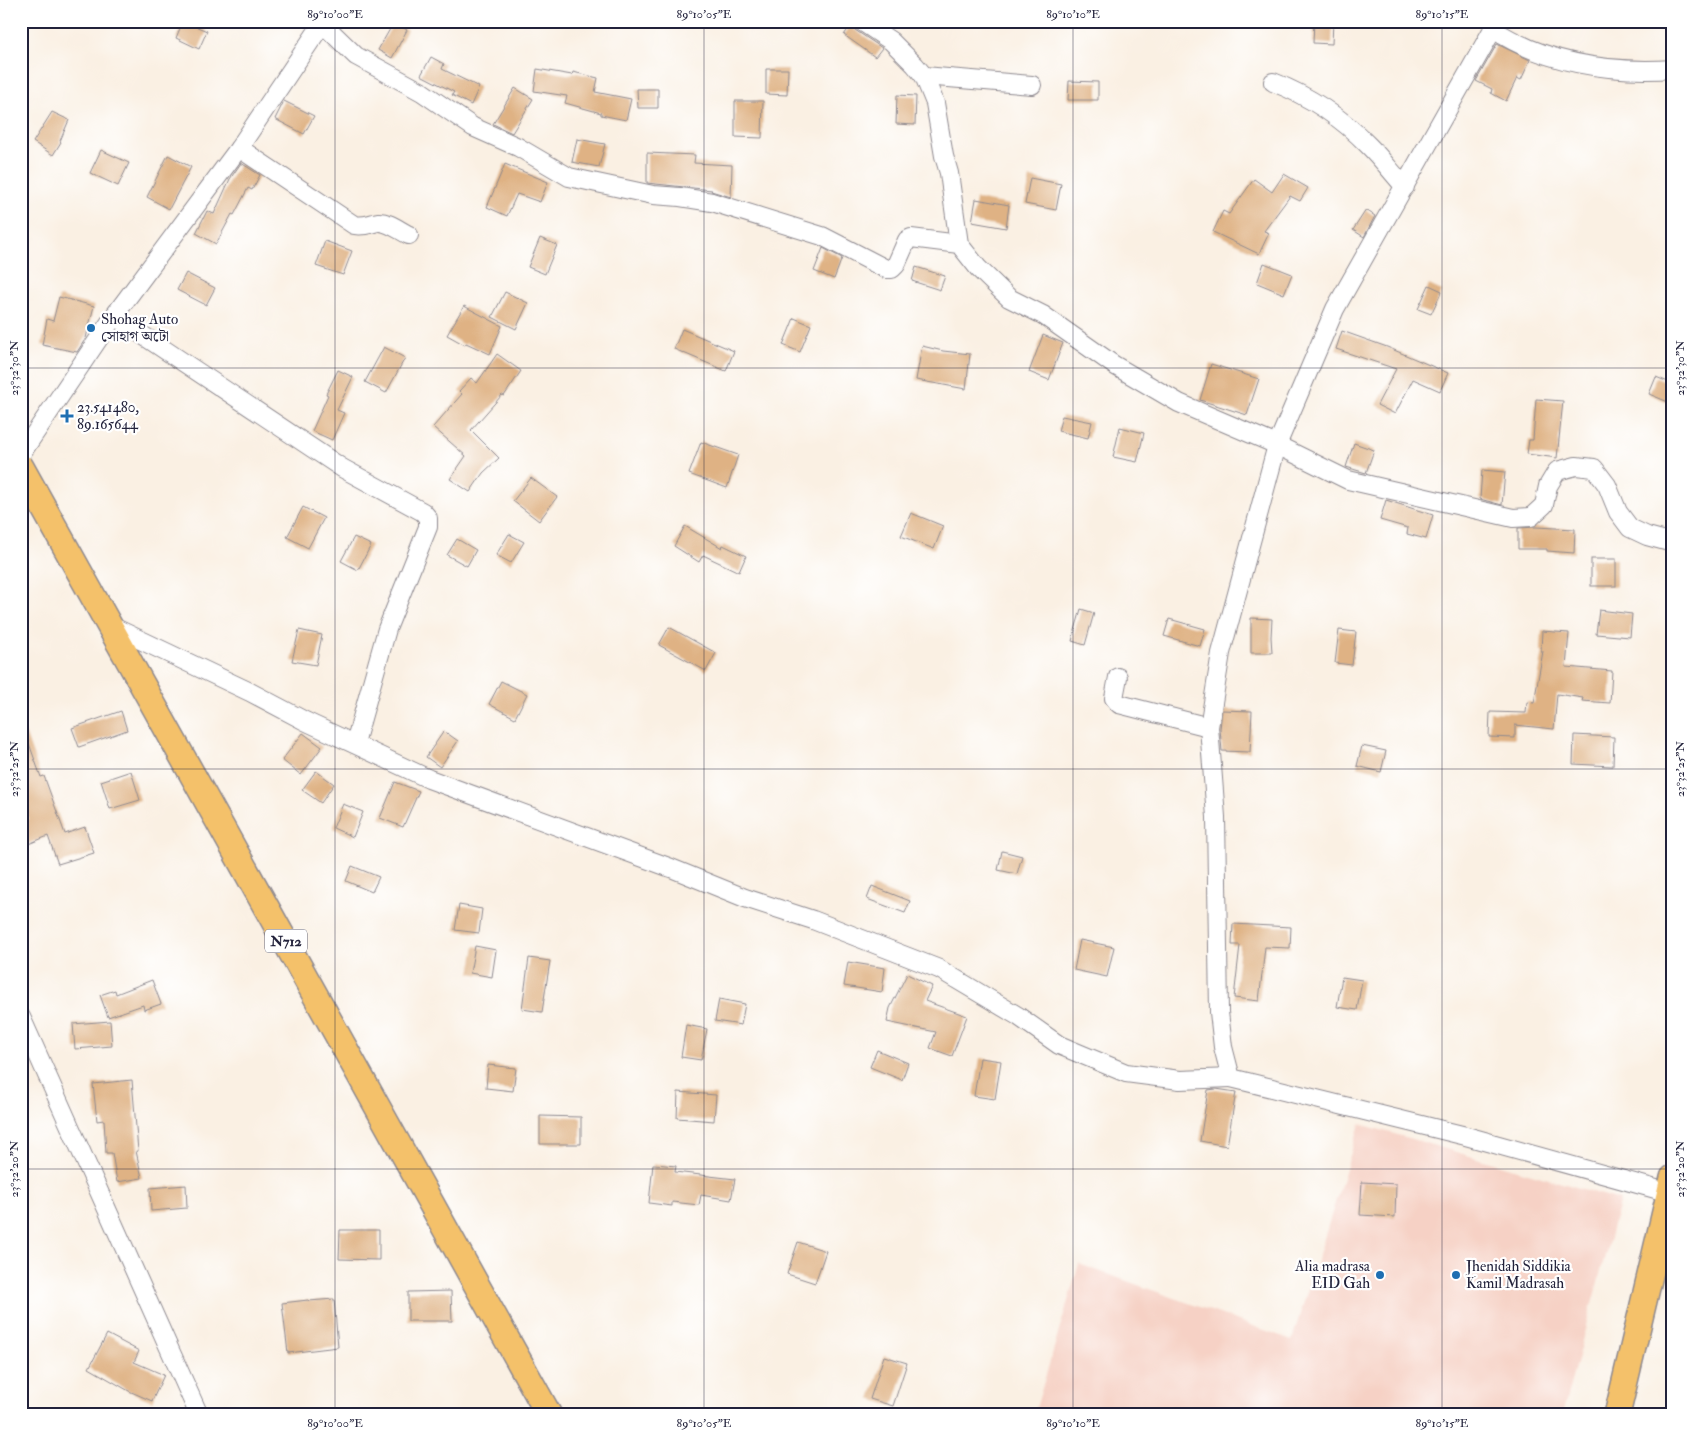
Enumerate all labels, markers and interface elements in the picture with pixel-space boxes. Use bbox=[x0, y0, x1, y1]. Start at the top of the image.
text: 89°10'00"E bbox=[307, 7, 363, 22]
text: 89°10'05"E bbox=[677, 7, 732, 22]
text: 89°10'10"E bbox=[1046, 7, 1100, 22]
text: 89°10'15"E bbox=[1416, 7, 1469, 22]
place label: Shohag Auto সোহাগ অটো bbox=[101, 310, 178, 346]
marker: Shohag Auto সোহাগ অটো bbox=[85, 322, 97, 334]
text: 23°32'30"N bbox=[7, 340, 22, 396]
text: 23°32'30"N bbox=[1673, 340, 1688, 396]
place label: 23.541480, 89.165644 bbox=[77, 398, 139, 434]
marker: 23.541480, 89.165644 bbox=[61, 410, 73, 422]
text: 23°32'25"N bbox=[7, 741, 22, 797]
text: 23°32'25"N bbox=[1673, 741, 1688, 797]
road number: N712 bbox=[265, 929, 307, 952]
text: 23°32'20"N bbox=[7, 1140, 22, 1197]
text: 23°32'20"N bbox=[1673, 1140, 1688, 1197]
place label: Alia madrasa EID Gah bbox=[1294, 1257, 1371, 1293]
place label: Jhenidah Siddikia Kamil Madrasah bbox=[1465, 1257, 1572, 1293]
marker: Alia madrasa EID Gah bbox=[1374, 1269, 1386, 1281]
marker: Jhenidah Siddikia Kamil Madrasah bbox=[1450, 1269, 1462, 1281]
text: 89°10'00"E bbox=[307, 1416, 363, 1431]
text: 89°10'05"E bbox=[677, 1416, 732, 1431]
text: 89°10'10"E bbox=[1046, 1416, 1100, 1431]
text: 89°10'15"E bbox=[1416, 1416, 1469, 1431]

